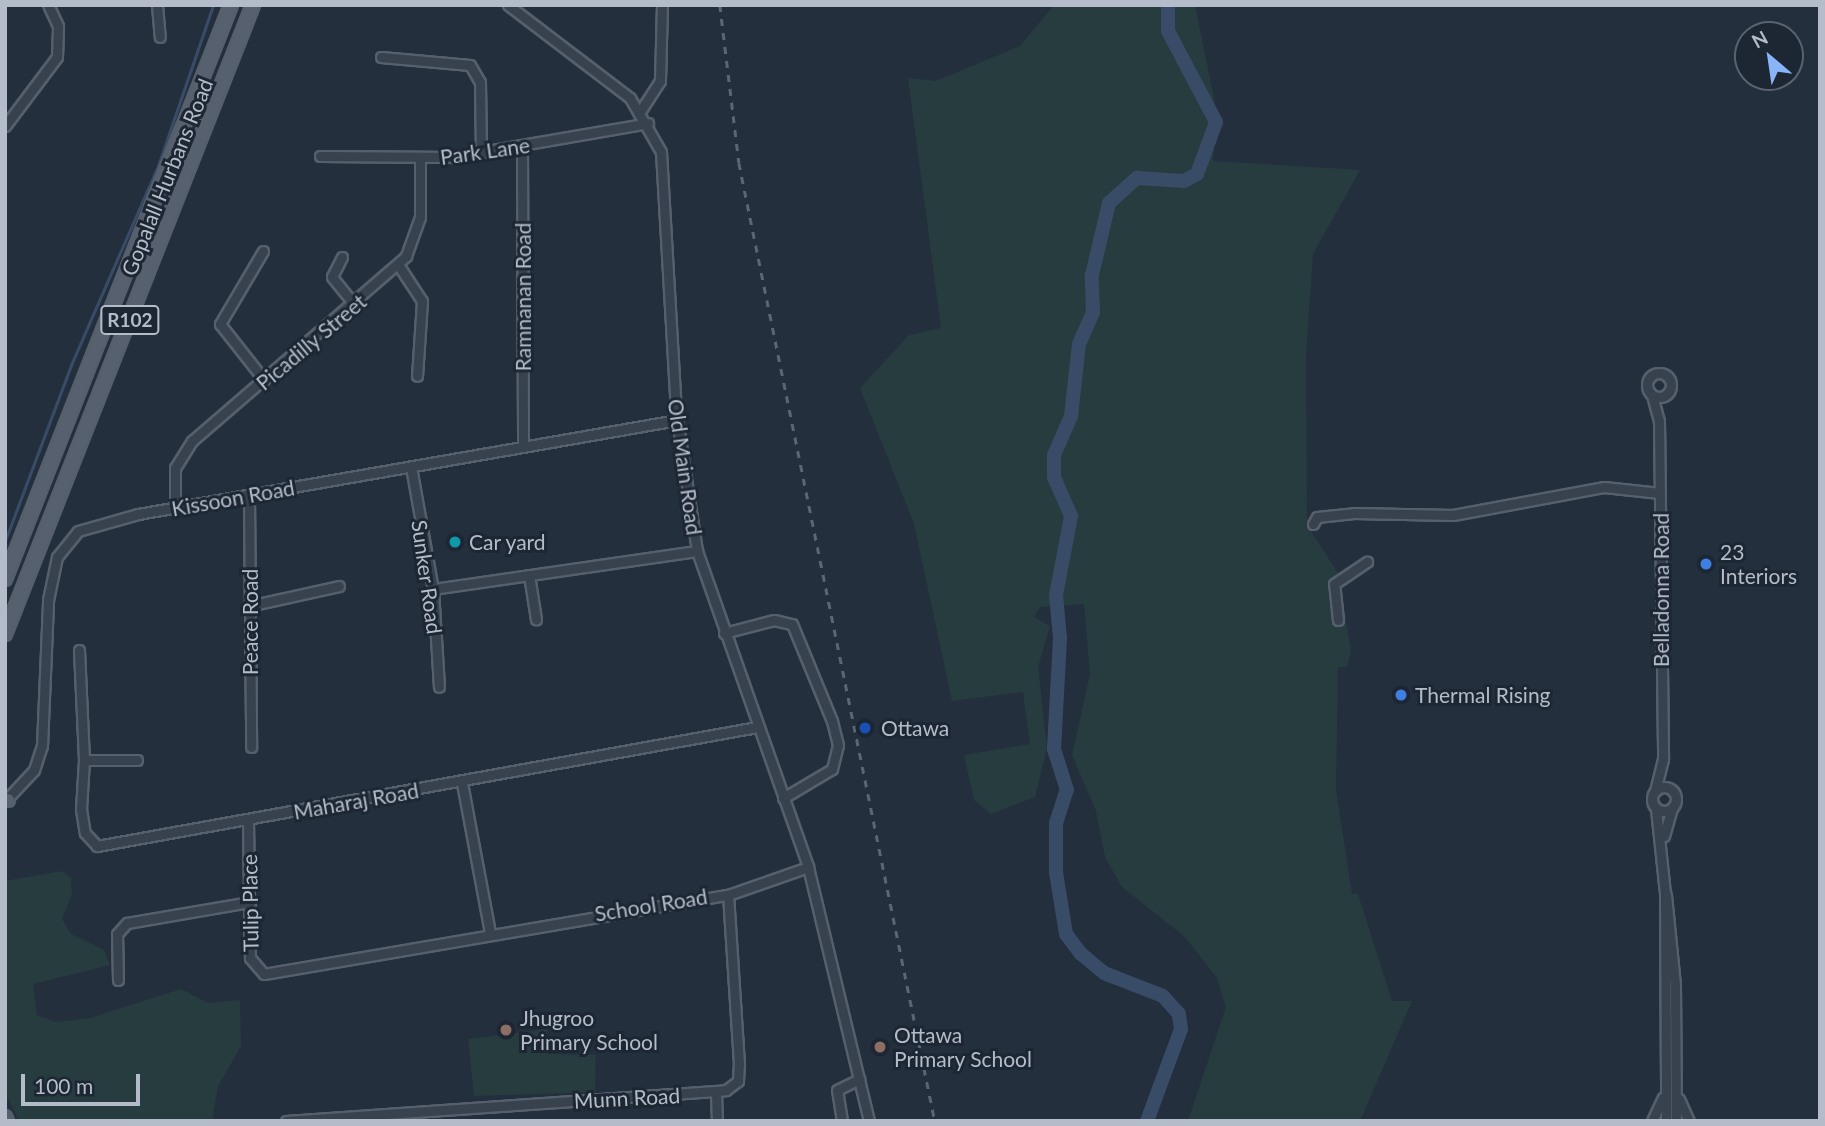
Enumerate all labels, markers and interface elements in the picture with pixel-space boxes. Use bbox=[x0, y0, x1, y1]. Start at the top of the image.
north arrow bbox=[1734, 21, 1804, 91]
text: N bbox=[1748, 25, 1772, 53]
street label: Gopalall Hurbans Road bbox=[116, 75, 218, 279]
street label: Park Lane bbox=[438, 132, 532, 170]
street label: Ramnanan Road bbox=[510, 223, 536, 371]
street label: Picadilly Street bbox=[251, 289, 371, 395]
road number: R102 bbox=[100, 304, 160, 336]
street label: Old Main Road bbox=[663, 397, 707, 537]
street label: Kissoon Road bbox=[169, 475, 297, 521]
street label: Belladonna Road bbox=[1648, 513, 1674, 667]
street label: Sunker Road bbox=[406, 518, 448, 636]
place label: Car yard bbox=[469, 529, 547, 555]
marker: Car yard bbox=[447, 534, 463, 550]
place label: 23 Interiors bbox=[1720, 539, 1797, 589]
marker: 23 Interiors bbox=[1698, 556, 1714, 572]
street label: Peace Road bbox=[237, 569, 263, 675]
place label: Thermal Rising bbox=[1415, 682, 1551, 708]
marker: Thermal Rising bbox=[1393, 687, 1409, 703]
place label: Ottawa bbox=[881, 715, 949, 741]
marker: Ottawa bbox=[855, 718, 875, 738]
street label: Maharaj Road bbox=[291, 778, 421, 824]
street label: Tulip Place bbox=[237, 854, 263, 952]
street label: School Road bbox=[593, 884, 709, 926]
place label: Jhugroo Primary School bbox=[520, 1005, 658, 1055]
marker: Jhugroo Primary School bbox=[498, 1022, 514, 1038]
place label: Ottawa Primary School bbox=[894, 1022, 1032, 1072]
marker: Ottawa Primary School bbox=[872, 1039, 888, 1055]
scale bar bbox=[24, 1060, 144, 1104]
text: 100 m bbox=[34, 1073, 93, 1098]
street label: Munn Road bbox=[573, 1083, 681, 1113]

